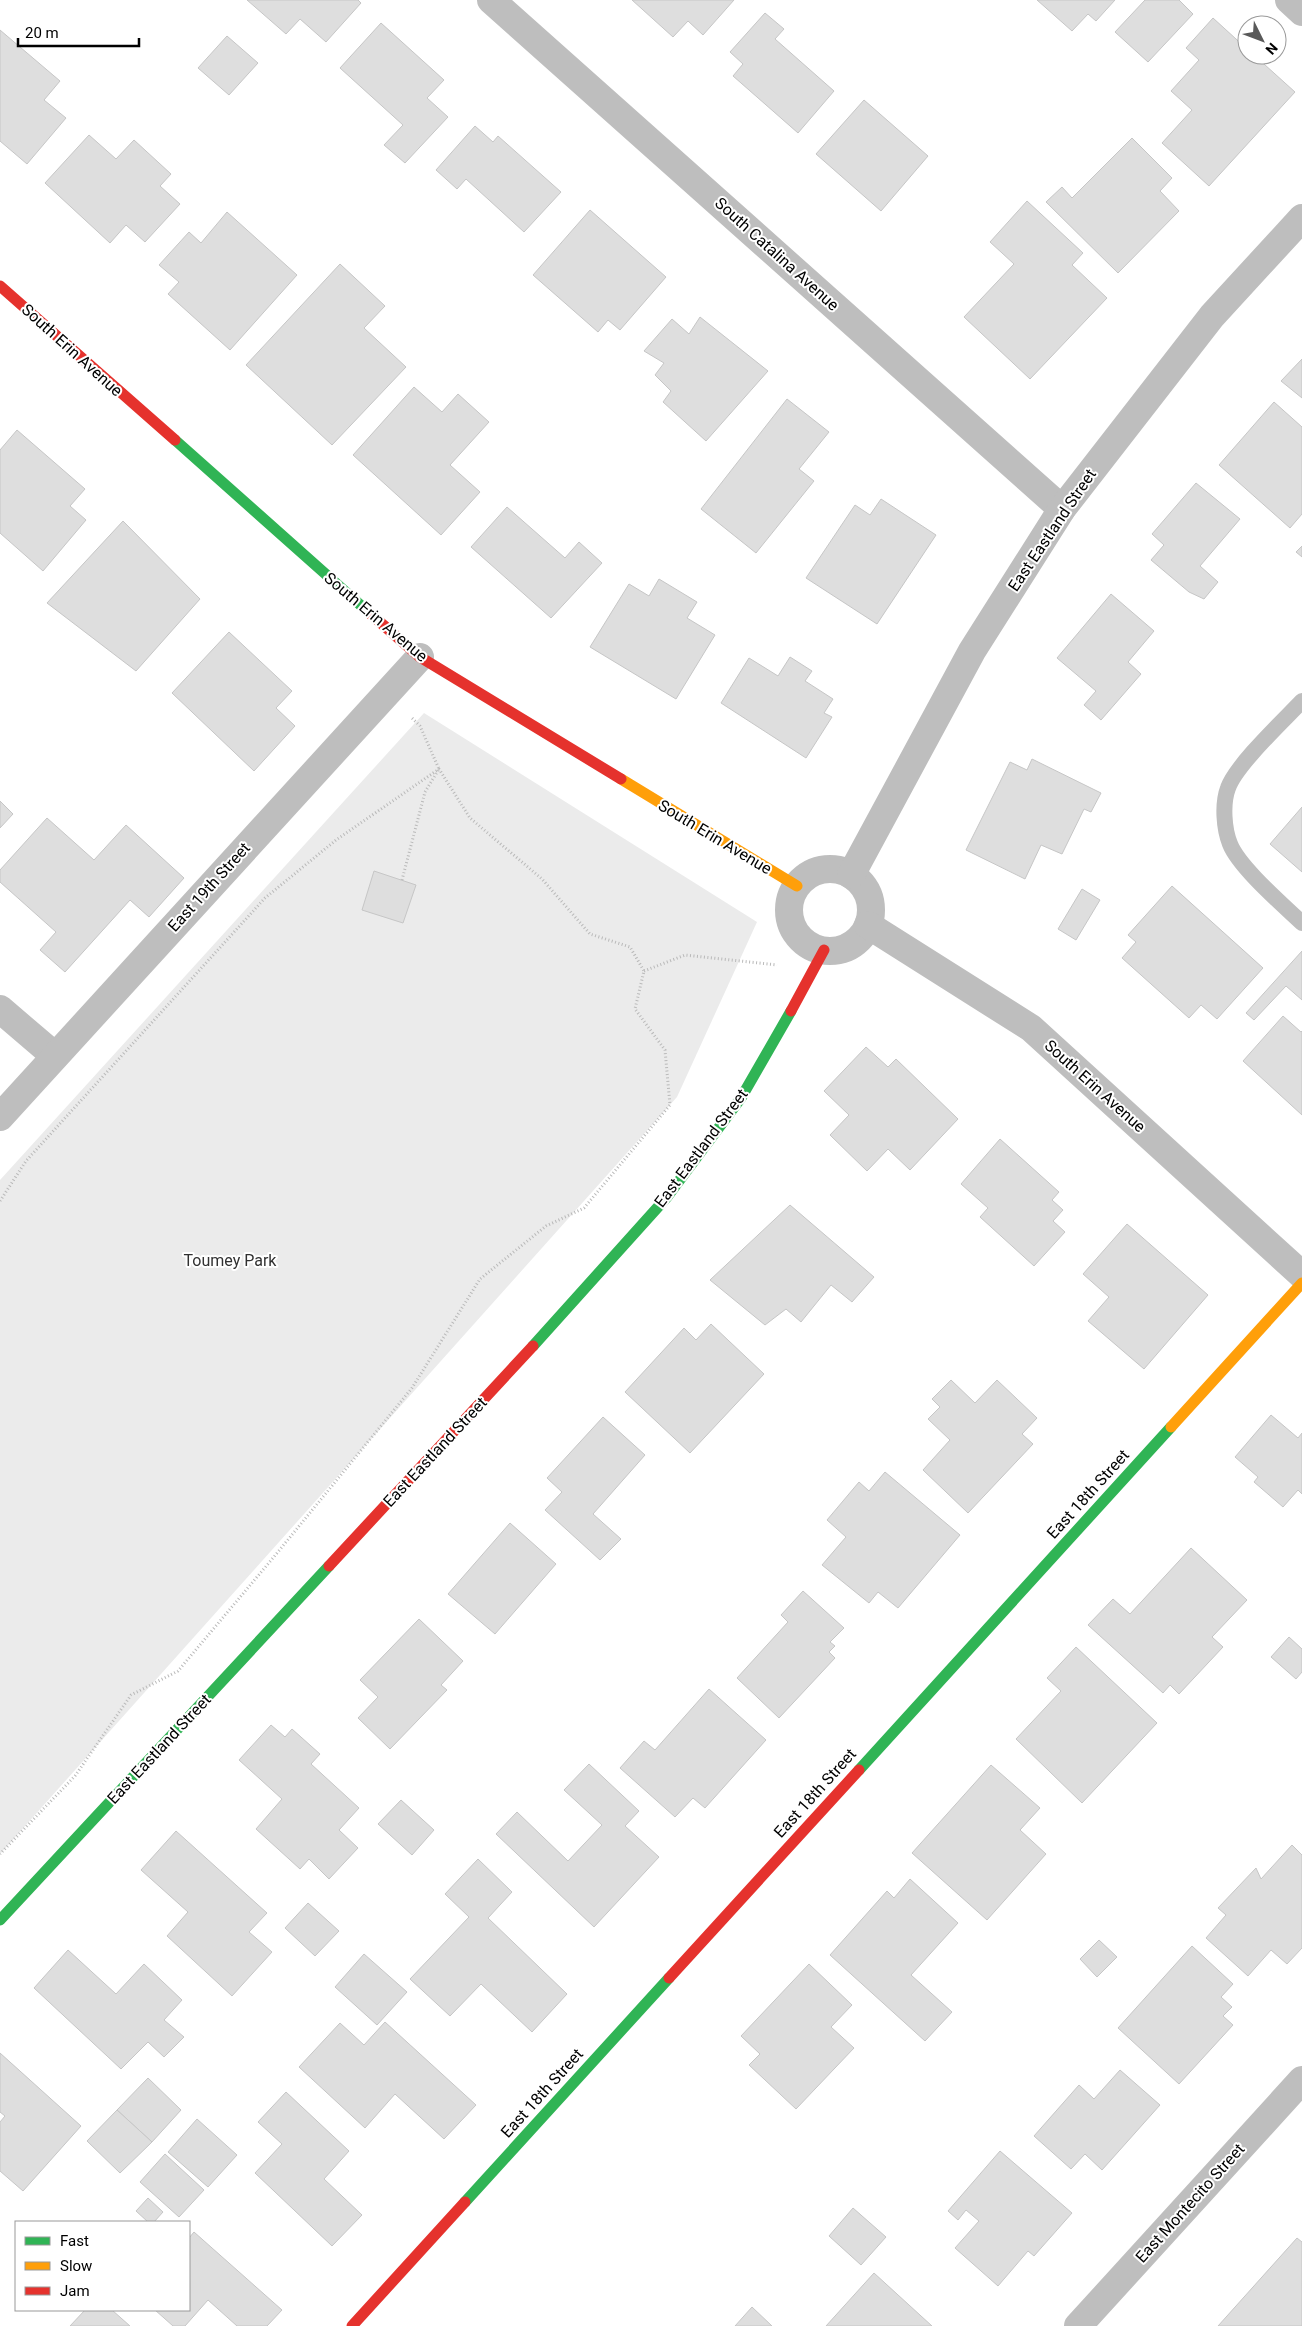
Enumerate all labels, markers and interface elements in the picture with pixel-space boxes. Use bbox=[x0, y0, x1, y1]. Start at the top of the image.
scale bar bbox=[18, 15, 139, 47]
north arrow bbox=[1237, 15, 1287, 65]
text: 20 m bbox=[25, 24, 59, 42]
text: N bbox=[1262, 40, 1281, 58]
street label: South Catalina Avenue bbox=[711, 193, 843, 315]
street label: South Erin Avenue bbox=[18, 300, 126, 400]
street label: East Eastland Street bbox=[1004, 465, 1100, 595]
street label: South Erin Avenue bbox=[320, 568, 432, 666]
street label: South Erin Avenue bbox=[655, 796, 775, 878]
street label: East 19th Street bbox=[164, 838, 254, 936]
street label: South Erin Avenue bbox=[1041, 1036, 1149, 1136]
street label: East Eastland Street bbox=[650, 1085, 752, 1211]
park label: Toumey Park bbox=[184, 1251, 277, 1270]
street label: East Eastland Street bbox=[379, 1393, 491, 1511]
street label: East 18th Street bbox=[1043, 1445, 1133, 1543]
street label: East Eastland Street bbox=[103, 1690, 215, 1808]
street label: East 18th Street bbox=[770, 1744, 860, 1842]
street label: East 18th Street bbox=[497, 2044, 587, 2142]
street label: East Montecito Street bbox=[1132, 2140, 1248, 2266]
legend bbox=[15, 2221, 190, 2311]
text: Fast bbox=[60, 2232, 89, 2250]
text: Slow bbox=[60, 2257, 92, 2275]
text: Jam bbox=[60, 2282, 90, 2300]

